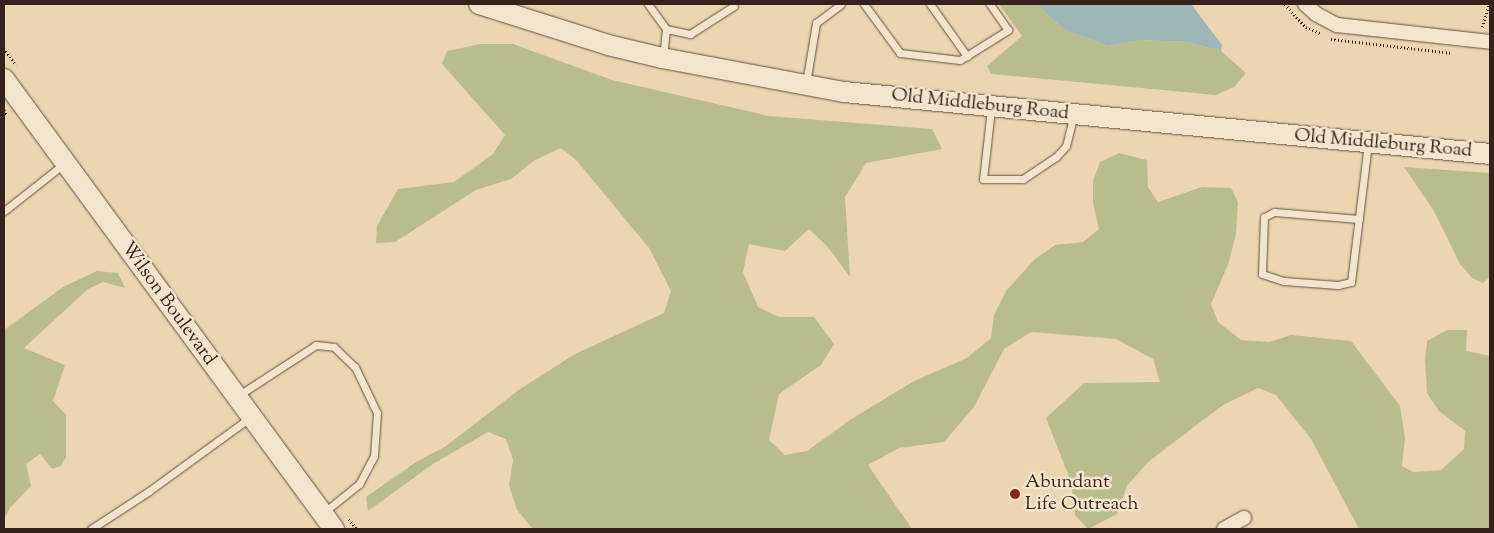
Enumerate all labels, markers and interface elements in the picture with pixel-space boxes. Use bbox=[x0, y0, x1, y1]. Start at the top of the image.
street label: Old Middleburg Road bbox=[890, 84, 1070, 126]
street label: Old Middleburg Road bbox=[1293, 125, 1473, 163]
street label: Wilson Boulevard bbox=[116, 238, 220, 370]
place label: Abundant Life Outreach bbox=[1025, 472, 1139, 516]
marker: Abundant Life Outreach bbox=[1009, 488, 1021, 500]

